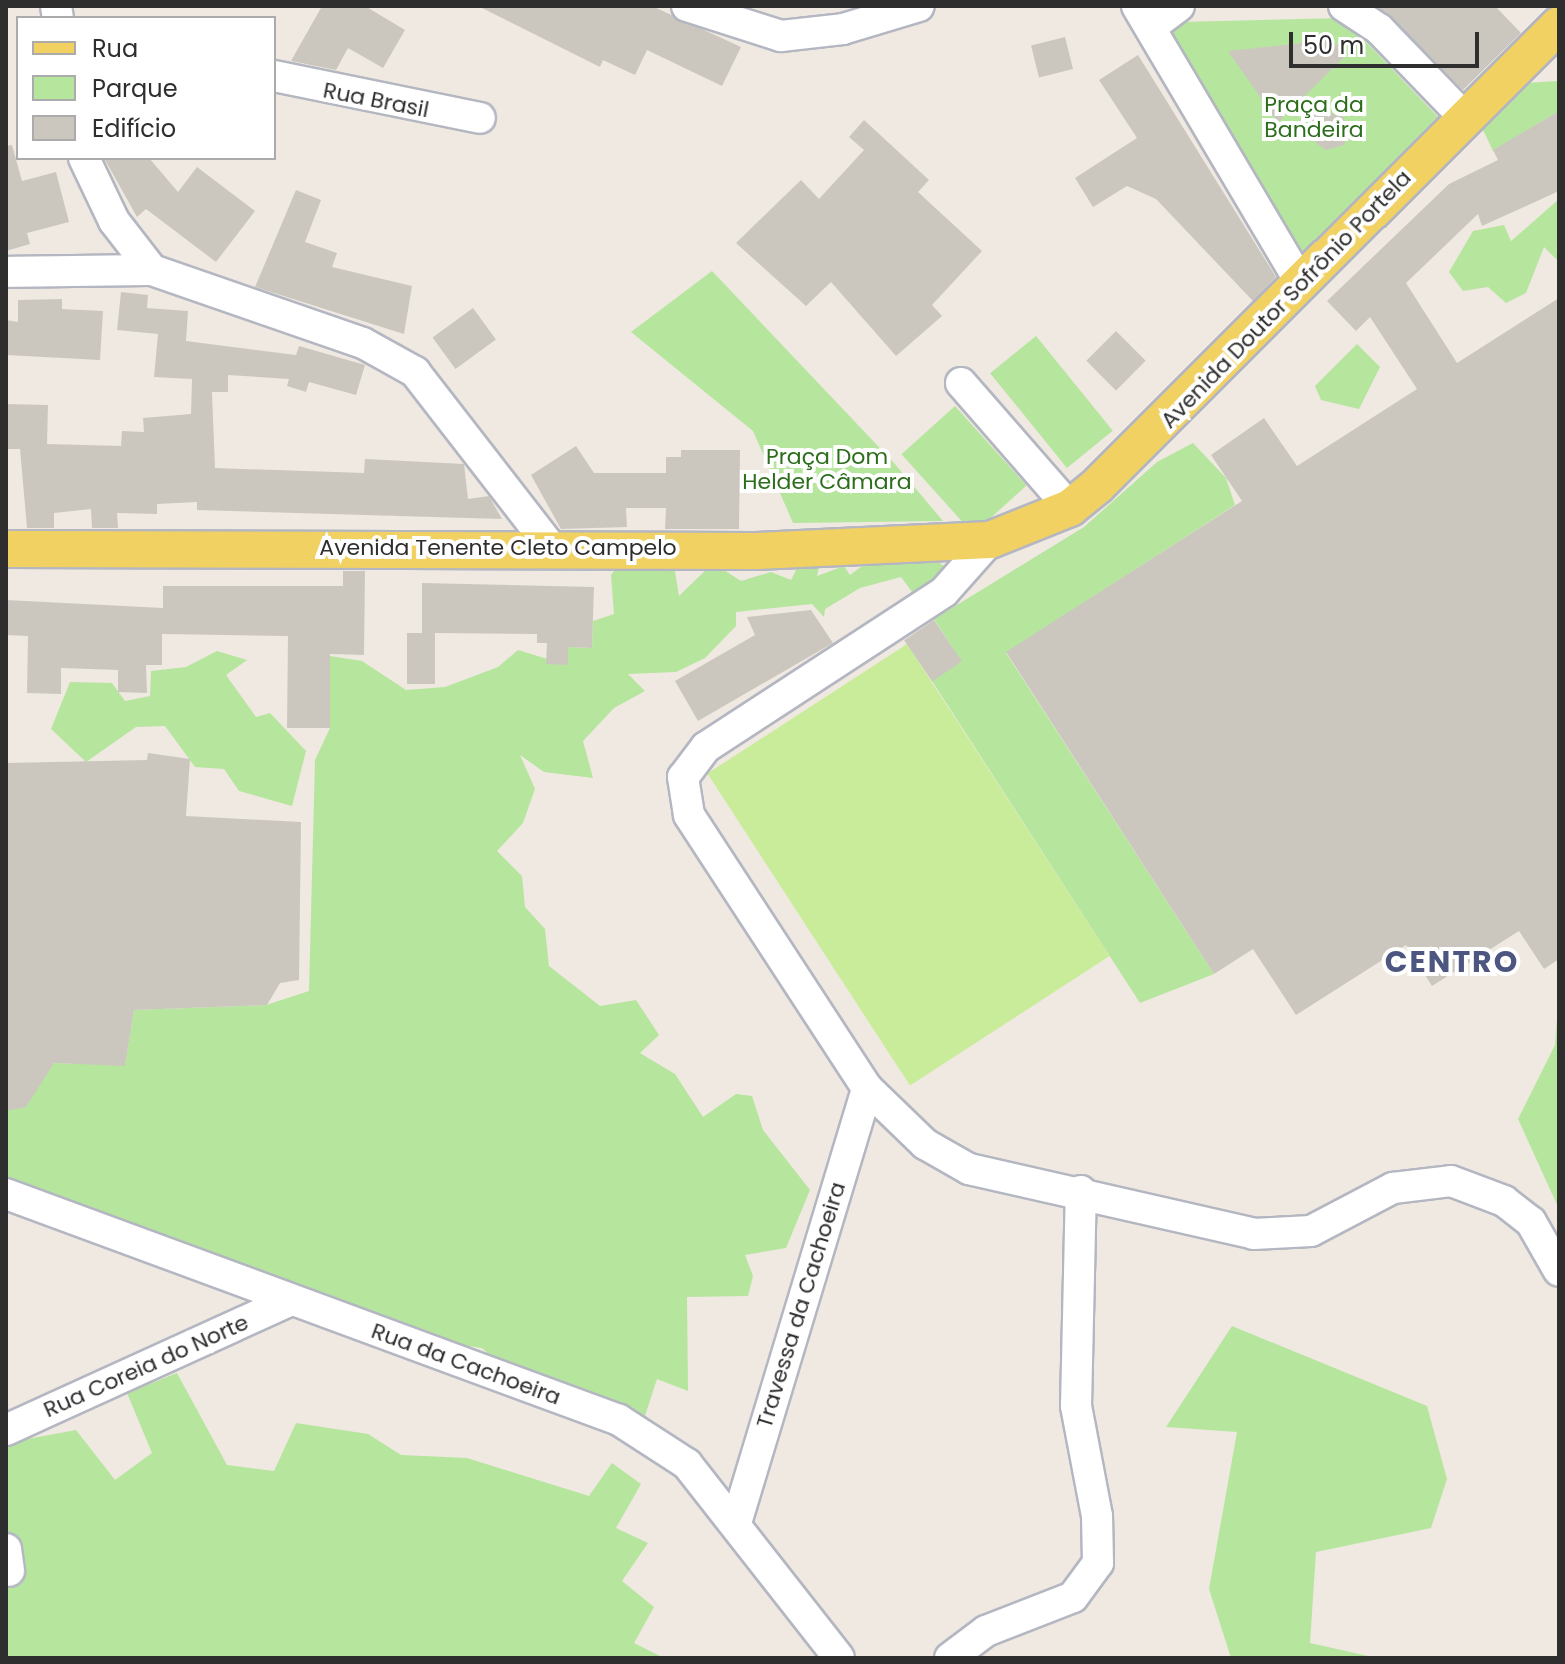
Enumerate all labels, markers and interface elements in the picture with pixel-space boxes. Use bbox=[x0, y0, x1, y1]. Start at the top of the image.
legend bbox=[16, 16, 276, 160]
scale bar bbox=[1293, 16, 1483, 66]
text: 50 m bbox=[1303, 29, 1364, 62]
text: Rua bbox=[92, 32, 138, 65]
text: Parque bbox=[92, 72, 178, 105]
street label: Rua Brasil bbox=[321, 77, 431, 123]
park label: Praça da Bandeira bbox=[1264, 91, 1364, 142]
text: Edifício bbox=[92, 112, 176, 145]
street label: Avenida Doutor Sofrônio Portela bbox=[1155, 164, 1417, 434]
park label: Praça Dom Helder Câmara bbox=[742, 443, 912, 494]
street label: Avenida Tenente Cleto Campelo bbox=[319, 535, 677, 561]
district label: CENTRO bbox=[1385, 944, 1519, 980]
street label: Travessa da Cachoeira bbox=[751, 1179, 851, 1431]
street label: Rua Coreia do Norte bbox=[39, 1309, 253, 1423]
street label: Rua da Cachoeira bbox=[368, 1318, 564, 1410]

